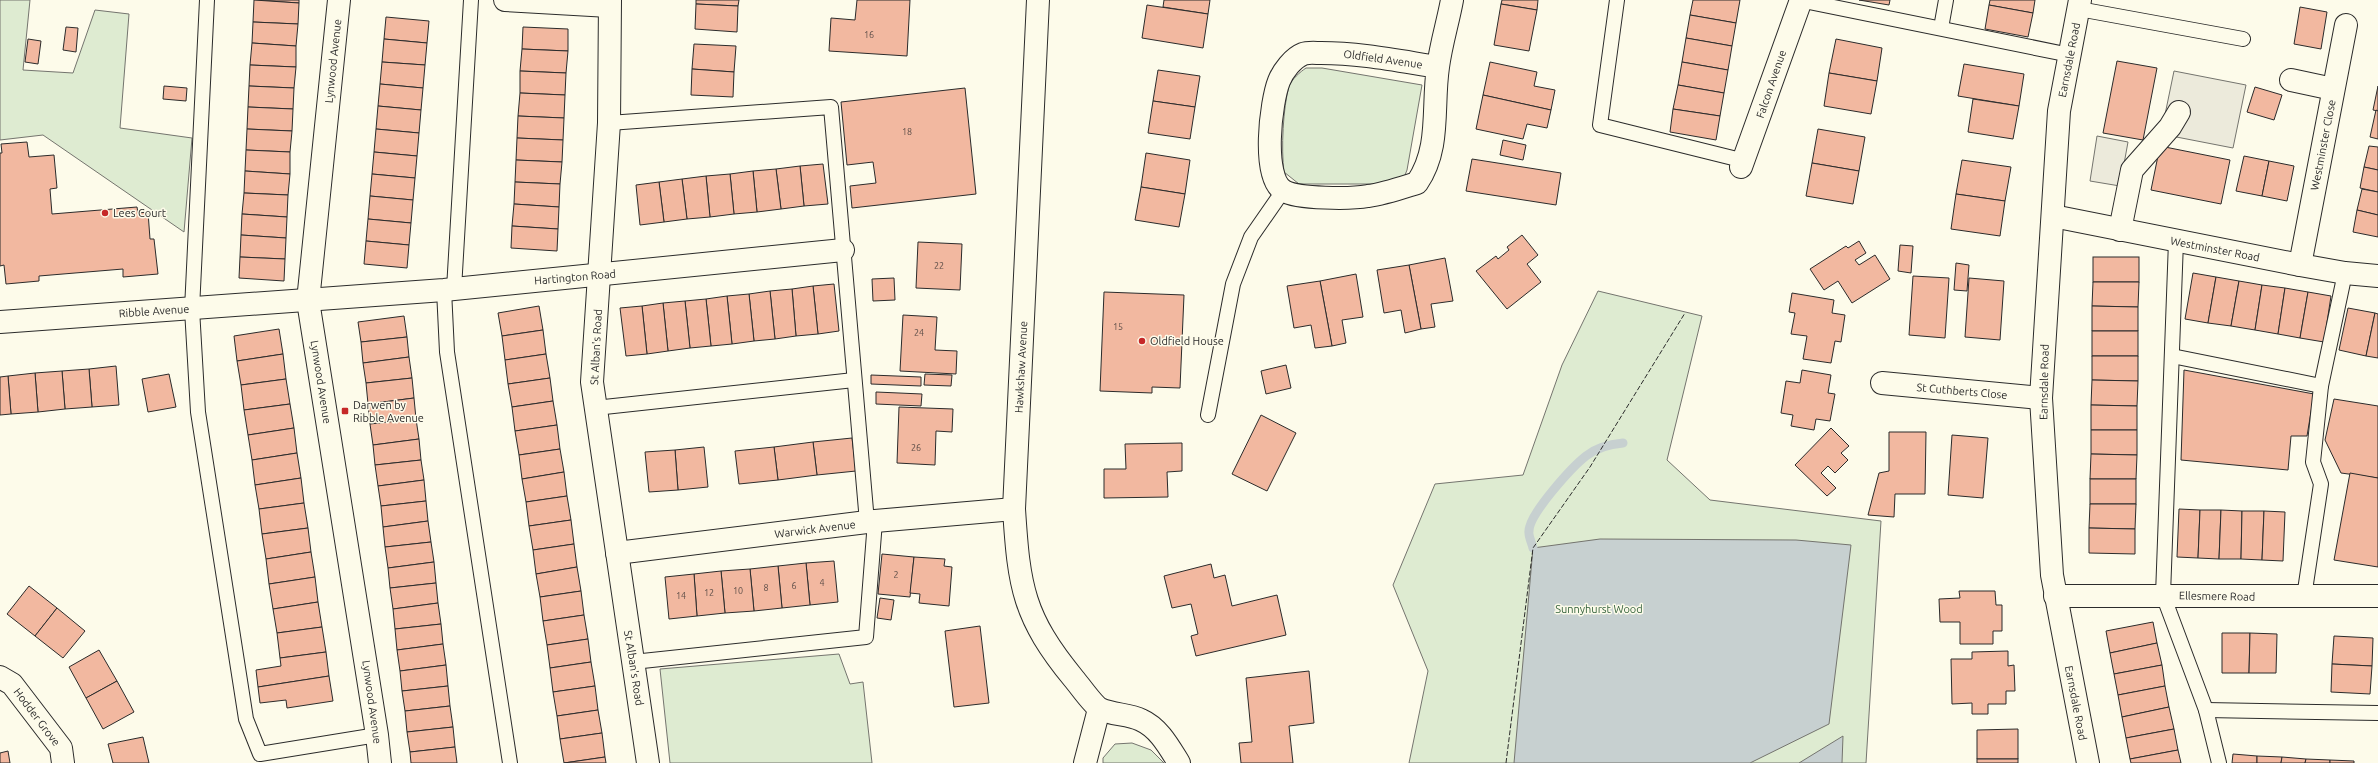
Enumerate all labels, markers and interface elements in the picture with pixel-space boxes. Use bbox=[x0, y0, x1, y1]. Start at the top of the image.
street label: Lynwood Avenue bbox=[323, 18, 343, 104]
street label: Earnsdale Road bbox=[2056, 22, 2082, 98]
house number: 16 bbox=[864, 30, 874, 40]
street label: Oldfield Avenue bbox=[1343, 48, 1423, 70]
street label: Falcon Avenue bbox=[1754, 48, 1788, 120]
street label: Westminster Close bbox=[2308, 99, 2338, 191]
house number: 18 bbox=[902, 127, 912, 137]
place label: Lees Court bbox=[113, 207, 167, 219]
marker: Lees Court bbox=[100, 208, 110, 218]
street label: Westminster Road bbox=[2169, 234, 2261, 264]
house number: 22 bbox=[934, 261, 944, 271]
street label: Hartington Road bbox=[534, 267, 616, 287]
street label: Ribble Avenue bbox=[118, 303, 190, 319]
street label: St Alban's Road bbox=[588, 309, 604, 385]
street label: Hawkshaw Avenue bbox=[1013, 321, 1029, 413]
house number: 15 bbox=[1113, 322, 1123, 332]
house number: 24 bbox=[914, 328, 924, 338]
place label: Oldfield House bbox=[1150, 335, 1224, 347]
marker: Oldfield House bbox=[1137, 336, 1147, 346]
street label: Lynwood Avenue bbox=[308, 339, 334, 425]
street label: Earnsdale Road bbox=[2037, 344, 2051, 420]
street label: St Cuthberts Close bbox=[1916, 381, 2008, 401]
place label: Darwen by Ribble Avenue bbox=[353, 399, 424, 424]
marker: Darwen by Ribble Avenue bbox=[340, 406, 350, 416]
house number: 26 bbox=[911, 443, 921, 453]
street label: Warwick Avenue bbox=[774, 518, 856, 540]
house number: 2 bbox=[893, 570, 899, 580]
house number: 4 bbox=[819, 578, 825, 588]
house number: 6 bbox=[791, 581, 797, 591]
house number: 8 bbox=[763, 583, 769, 593]
house number: 10 bbox=[733, 586, 743, 596]
house number: 12 bbox=[704, 588, 714, 598]
street label: Ellesmere Road bbox=[2179, 589, 2255, 603]
house number: 14 bbox=[676, 591, 686, 601]
park label: Sunnyhurst Wood bbox=[1555, 603, 1643, 615]
street label: St Alban's Road bbox=[622, 629, 646, 707]
street label: Lynwood Avenue bbox=[360, 659, 384, 745]
street label: Earnsdale Road bbox=[2063, 665, 2089, 741]
street label: Hodder Grove bbox=[11, 686, 63, 748]

